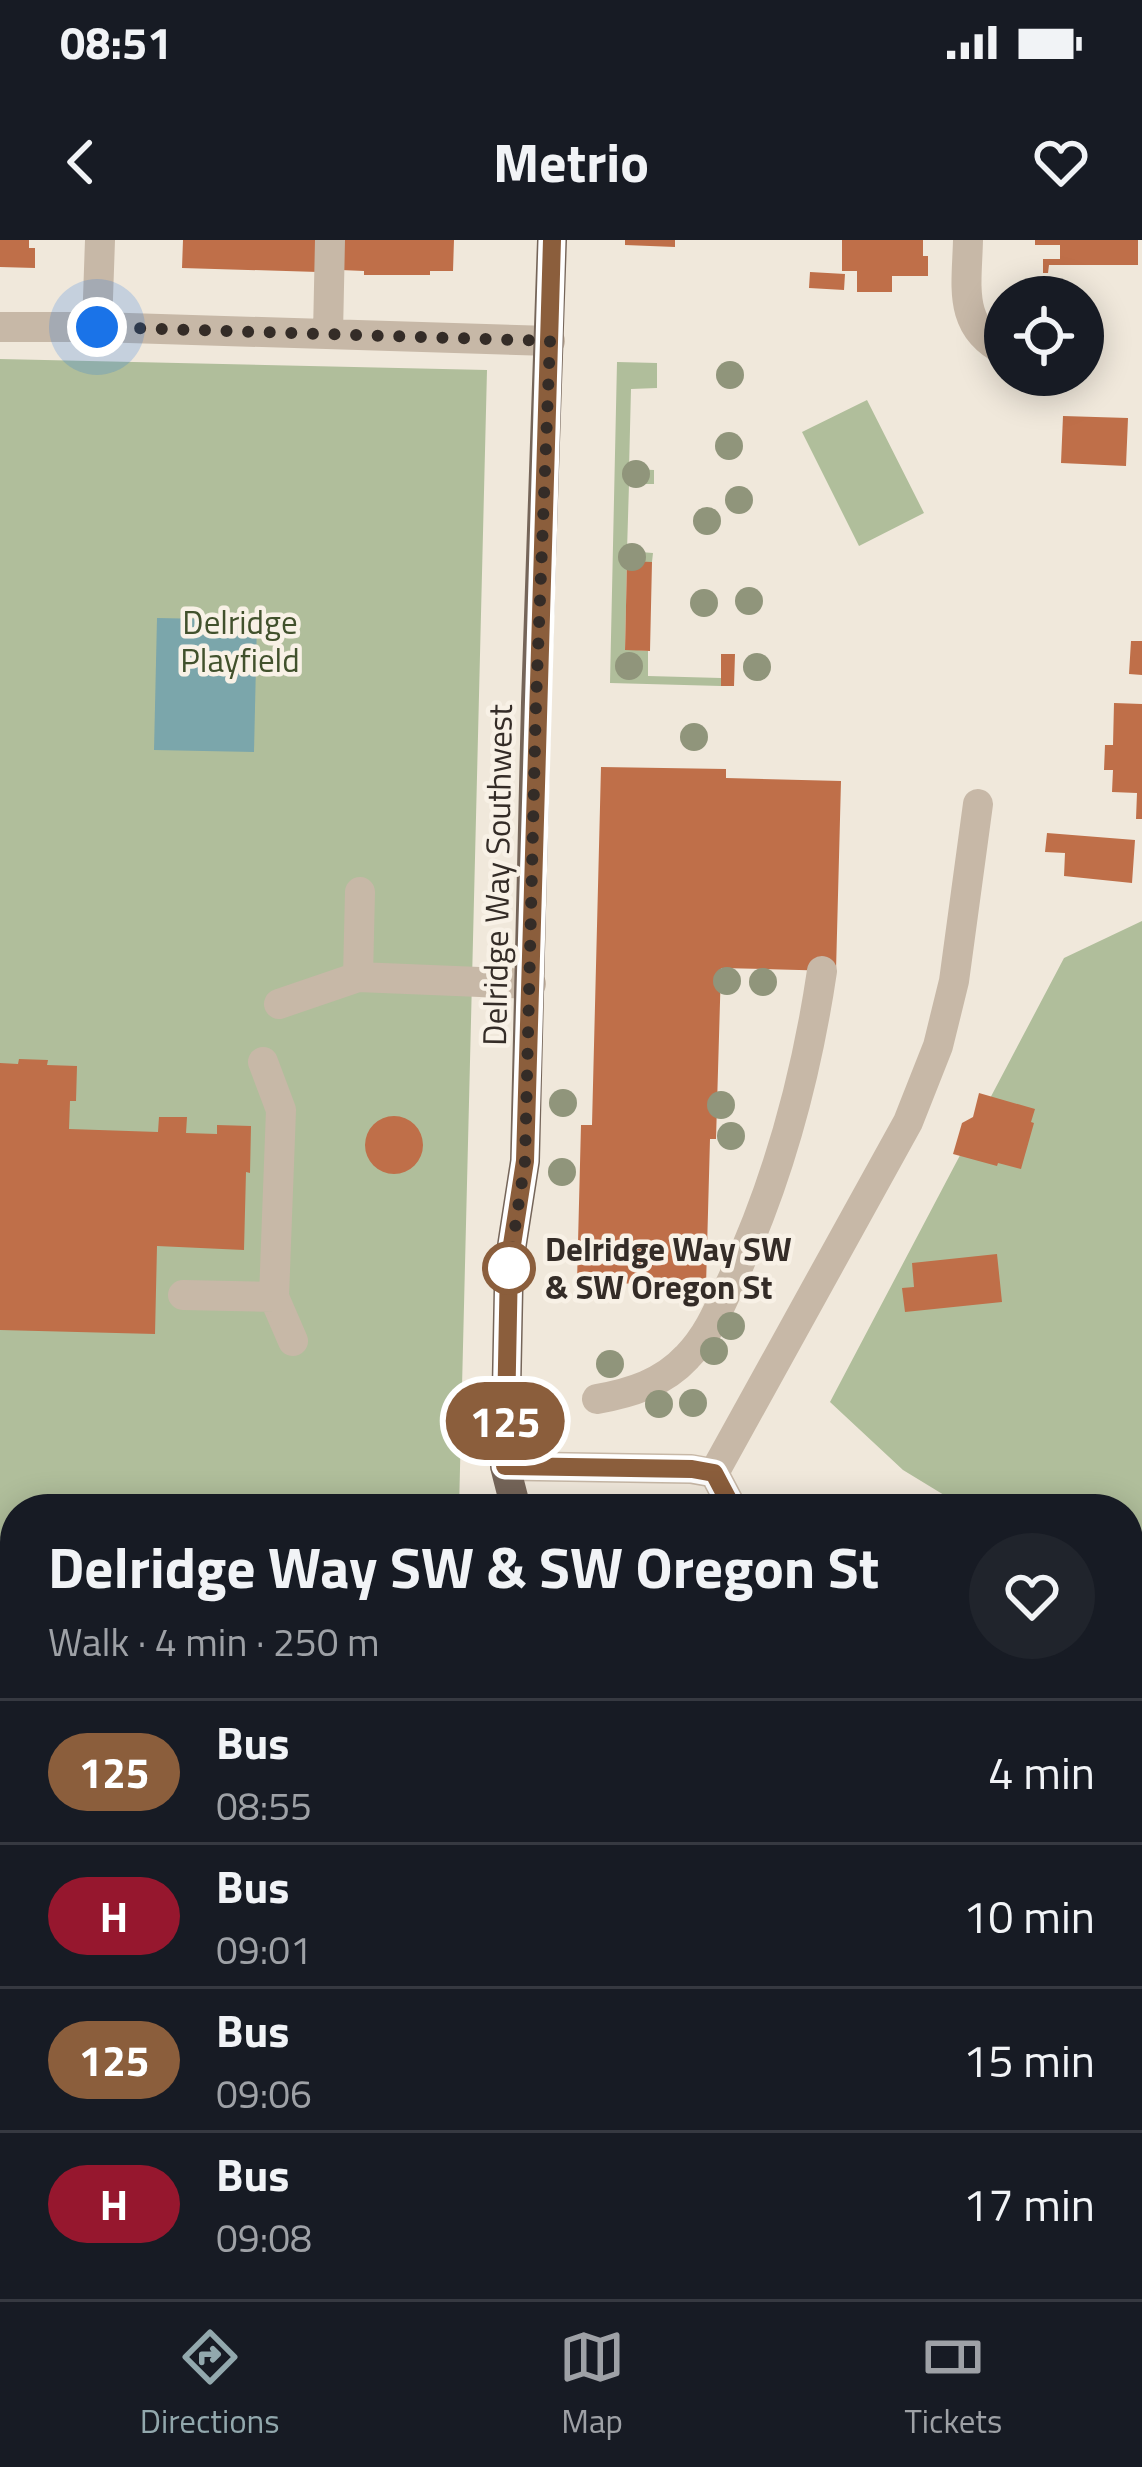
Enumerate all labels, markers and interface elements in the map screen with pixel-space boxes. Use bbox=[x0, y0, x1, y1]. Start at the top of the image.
text: 08:51 bbox=[60, 8, 172, 76]
text: Metrio bbox=[493, 121, 649, 203]
icon: back bbox=[48, 129, 114, 195]
icon: heart bbox=[1028, 129, 1094, 195]
map controls bbox=[984, 276, 1104, 396]
button: locate bbox=[984, 276, 1104, 396]
your location bbox=[67, 297, 127, 357]
park label: Delridge Playfield bbox=[180, 597, 300, 685]
street label: Delridge Way Southwest bbox=[469, 703, 525, 1046]
place label: Delridge Way SW & SW Oregon St bbox=[545, 1224, 792, 1312]
marker: Delridge Way SW & SW Oregon St bbox=[484, 1243, 534, 1293]
line badge: 125 bbox=[436, 1382, 574, 1460]
text: 125 bbox=[470, 1389, 540, 1453]
text: Delridge Way SW & SW Oregon St bbox=[48, 1523, 879, 1610]
button: heart bbox=[969, 1533, 1095, 1659]
text: Walk · 4 min · 250 m bbox=[48, 1612, 380, 1671]
text: Bus bbox=[216, 1708, 290, 1776]
text: 4 min bbox=[988, 1738, 1095, 1806]
text: 125 bbox=[79, 1740, 149, 1804]
text: 08:55 bbox=[216, 1776, 312, 1835]
text: Bus bbox=[216, 1852, 290, 1920]
text: 10 min bbox=[963, 1882, 1095, 1950]
text: H bbox=[100, 1884, 128, 1948]
text: 09:01 bbox=[216, 1920, 312, 1979]
text: Bus bbox=[216, 1996, 290, 2064]
text: 15 min bbox=[963, 2026, 1095, 2094]
text: 125 bbox=[79, 2028, 149, 2092]
text: 09:06 bbox=[216, 2064, 312, 2123]
text: Bus bbox=[216, 2140, 290, 2208]
text: 17 min bbox=[963, 2170, 1095, 2238]
text: H bbox=[100, 2172, 128, 2236]
text: 09:08 bbox=[216, 2208, 312, 2267]
tab: Directions bbox=[140, 2324, 280, 2446]
tab: Map bbox=[559, 2324, 625, 2446]
tab: Tickets bbox=[904, 2324, 1002, 2446]

